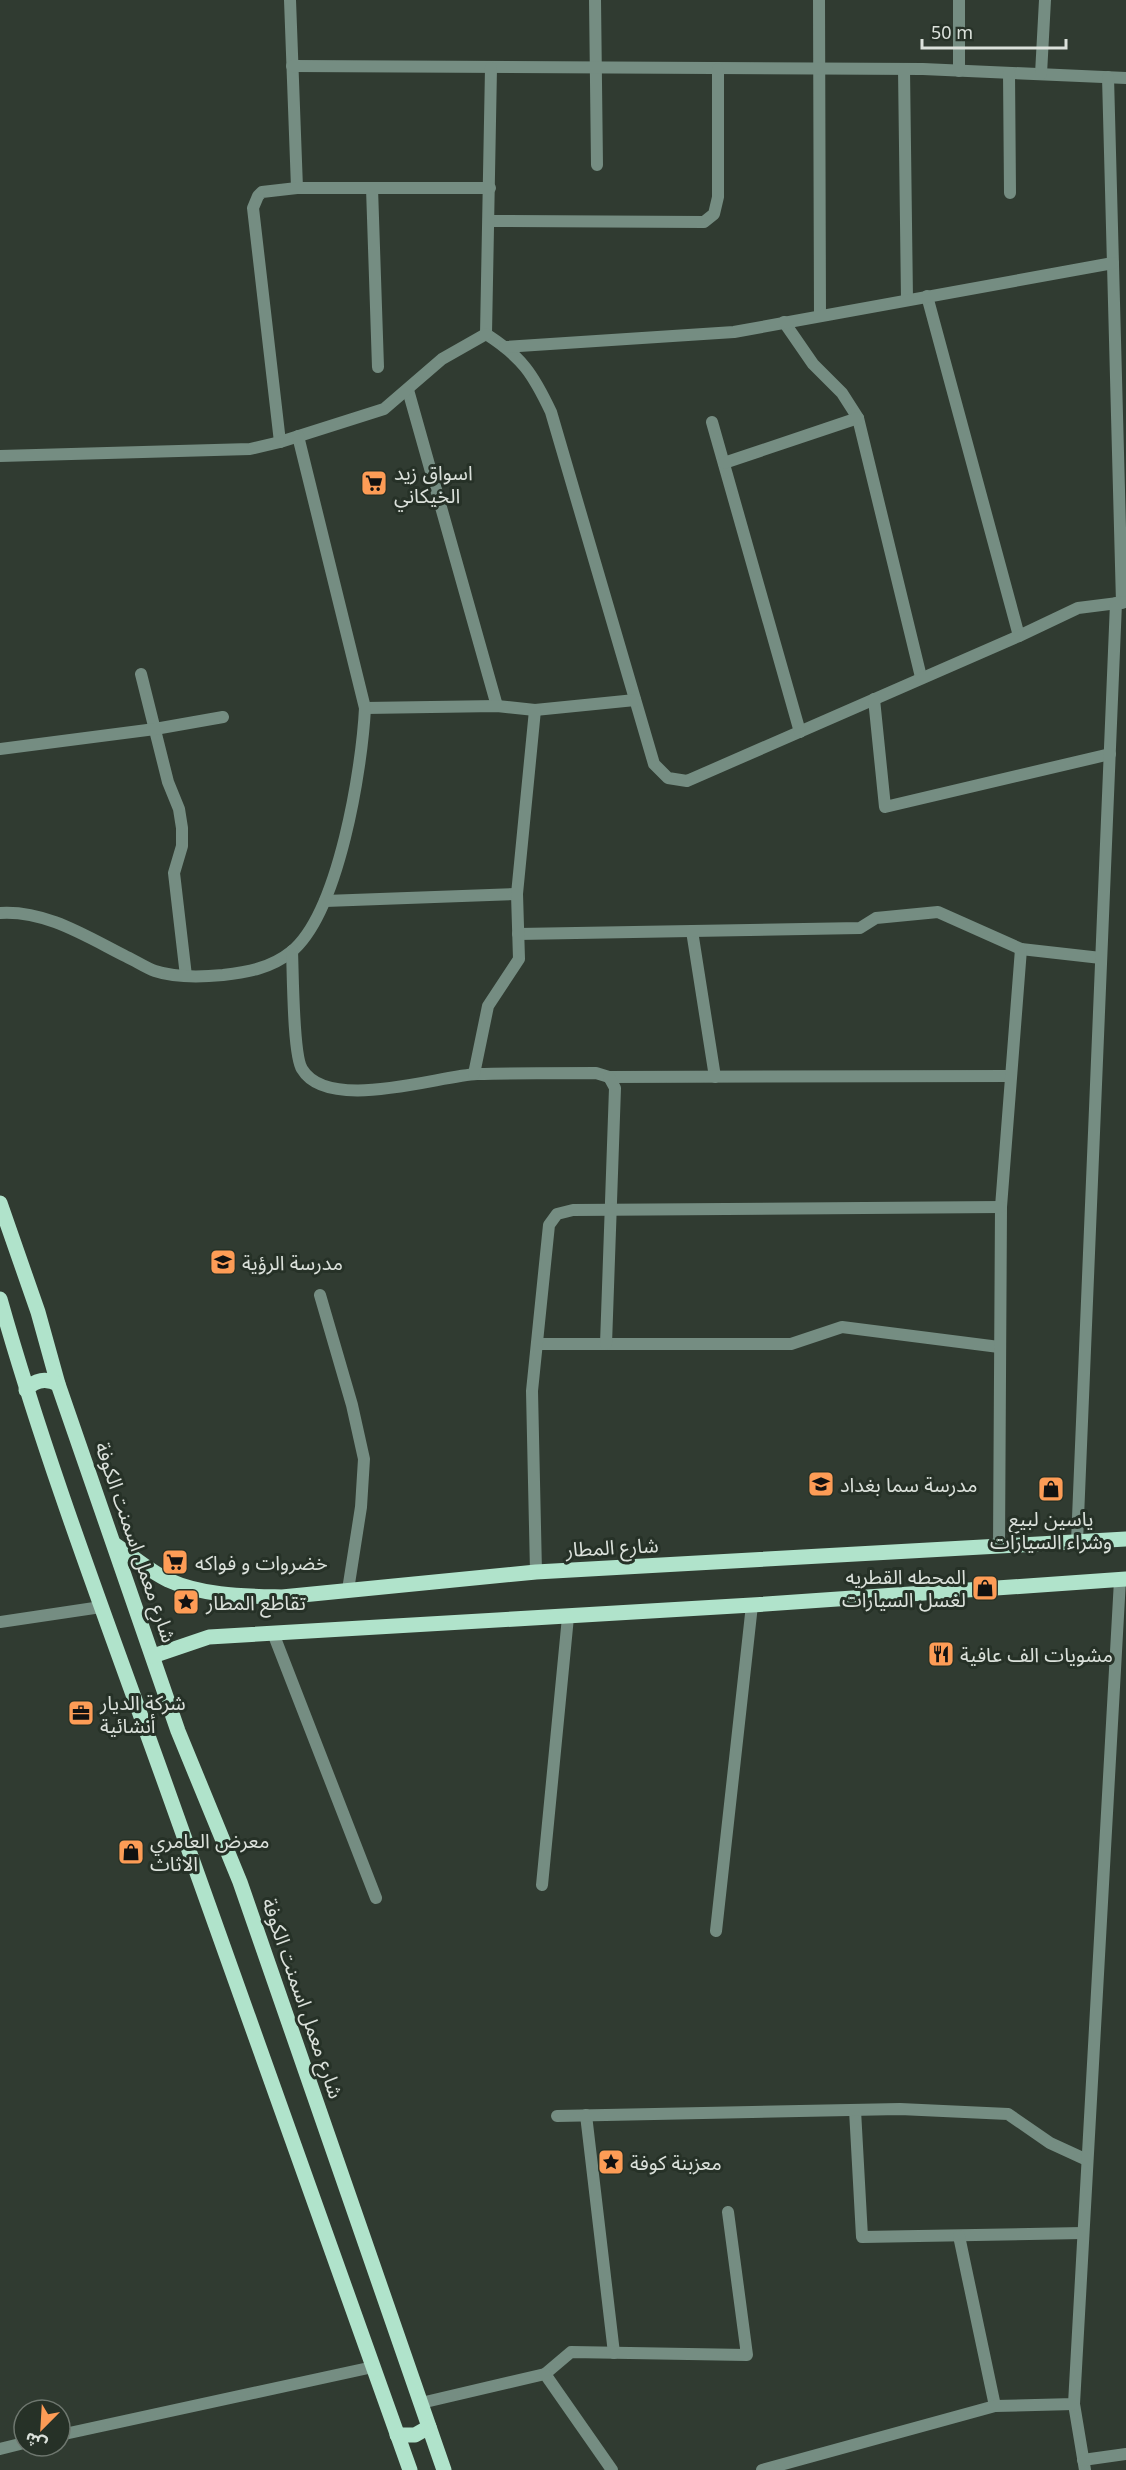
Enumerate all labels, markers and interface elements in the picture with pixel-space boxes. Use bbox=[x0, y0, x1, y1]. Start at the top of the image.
scale bar bbox=[922, 12, 1066, 50]
text: 50 m bbox=[931, 20, 973, 44]
place label: اسواق زيد الخيكاني bbox=[394, 459, 473, 511]
supermarket icon: اسواق زيد الخيكاني bbox=[359, 468, 389, 498]
school or university icon: مدرسة الرؤية bbox=[208, 1247, 238, 1277]
place label: مدرسة الرؤية bbox=[242, 1249, 343, 1276]
street label: شارع معمل اسمنت الكوفة bbox=[87, 1438, 183, 1647]
school or university icon: مدرسة سما بغداد bbox=[806, 1469, 836, 1499]
place label: مدرسة سما بغداد bbox=[840, 1471, 977, 1498]
shop icon: ياسين لبيع وشراء السيارات bbox=[1036, 1474, 1066, 1504]
place label: ياسين لبيع وشراء السيارات bbox=[990, 1505, 1112, 1555]
street label: شارع المطار bbox=[564, 1531, 659, 1565]
supermarket icon: خضروات و فواكه bbox=[160, 1547, 190, 1577]
place label: خضروات و فواكه bbox=[195, 1549, 328, 1576]
place label: المحطه القطريه لغسل السيارات bbox=[842, 1563, 966, 1613]
shop icon: المحطه القطريه لغسل السيارات bbox=[970, 1573, 1000, 1603]
place icon: تقاطع المطار bbox=[171, 1587, 201, 1617]
place label: تقاطع المطار bbox=[205, 1589, 306, 1618]
restaurant icon: مشويات الف عافية bbox=[926, 1639, 956, 1669]
place label: مشويات الف عافية bbox=[960, 1641, 1113, 1668]
place label: شركة الديار أنشائية bbox=[99, 1689, 186, 1739]
office icon: شركة الديار أنشائية bbox=[66, 1698, 96, 1728]
place label: معرض العامري الاثاث bbox=[150, 1827, 269, 1877]
shop icon: معرض العامري الاثاث bbox=[116, 1837, 146, 1867]
street label: شارع معمل اسمنت الكوفة bbox=[254, 1894, 350, 2103]
place icon: معزبنة كوفة bbox=[596, 2147, 626, 2177]
place label: معزبنة كوفة bbox=[630, 2149, 722, 2176]
north arrow bbox=[12, 2398, 72, 2458]
text: ش bbox=[21, 2427, 50, 2456]

